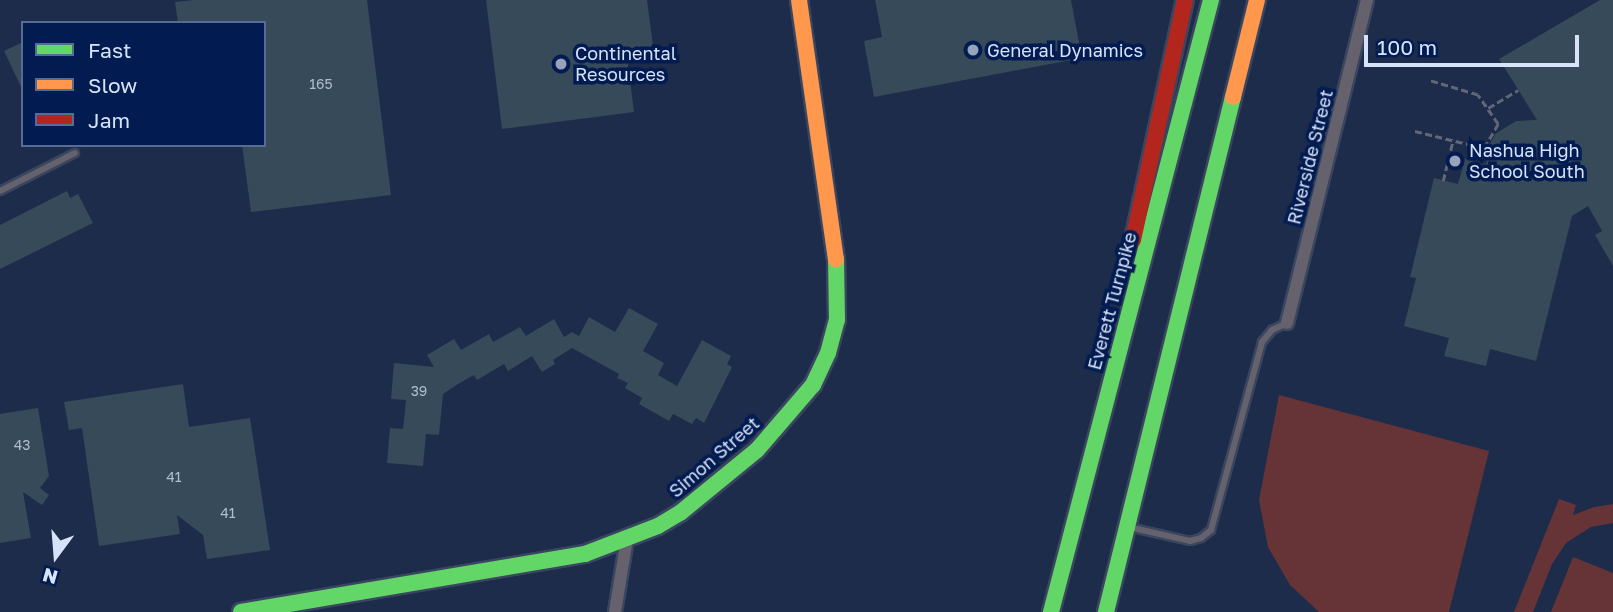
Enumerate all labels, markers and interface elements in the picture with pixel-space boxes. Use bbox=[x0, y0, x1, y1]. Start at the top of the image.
legend bbox=[21, 21, 266, 147]
scale bar bbox=[1368, 21, 1583, 65]
text: 100 m bbox=[1377, 34, 1437, 60]
text: Fast bbox=[88, 37, 131, 63]
place label: General Dynamics bbox=[987, 39, 1143, 61]
marker: General Dynamics bbox=[965, 42, 981, 58]
place label: Continental Resources bbox=[575, 43, 676, 86]
marker: Continental Resources bbox=[553, 56, 569, 72]
text: Slow bbox=[88, 72, 137, 98]
house number: 165 bbox=[309, 76, 333, 92]
street label: Riverside Street bbox=[1283, 87, 1337, 227]
text: Jam bbox=[88, 107, 130, 133]
place label: Nashua High School South bbox=[1469, 140, 1585, 182]
marker: Nashua High School South bbox=[1447, 153, 1463, 169]
street label: Everett Turnpike bbox=[1083, 230, 1141, 372]
house number: 39 bbox=[411, 383, 427, 399]
street label: Simon Street bbox=[665, 412, 763, 502]
house number: 43 bbox=[14, 437, 30, 453]
house number: 41 bbox=[166, 469, 182, 485]
house number: 41 bbox=[220, 505, 236, 521]
north arrow bbox=[21, 521, 91, 591]
text: N bbox=[40, 564, 60, 590]

